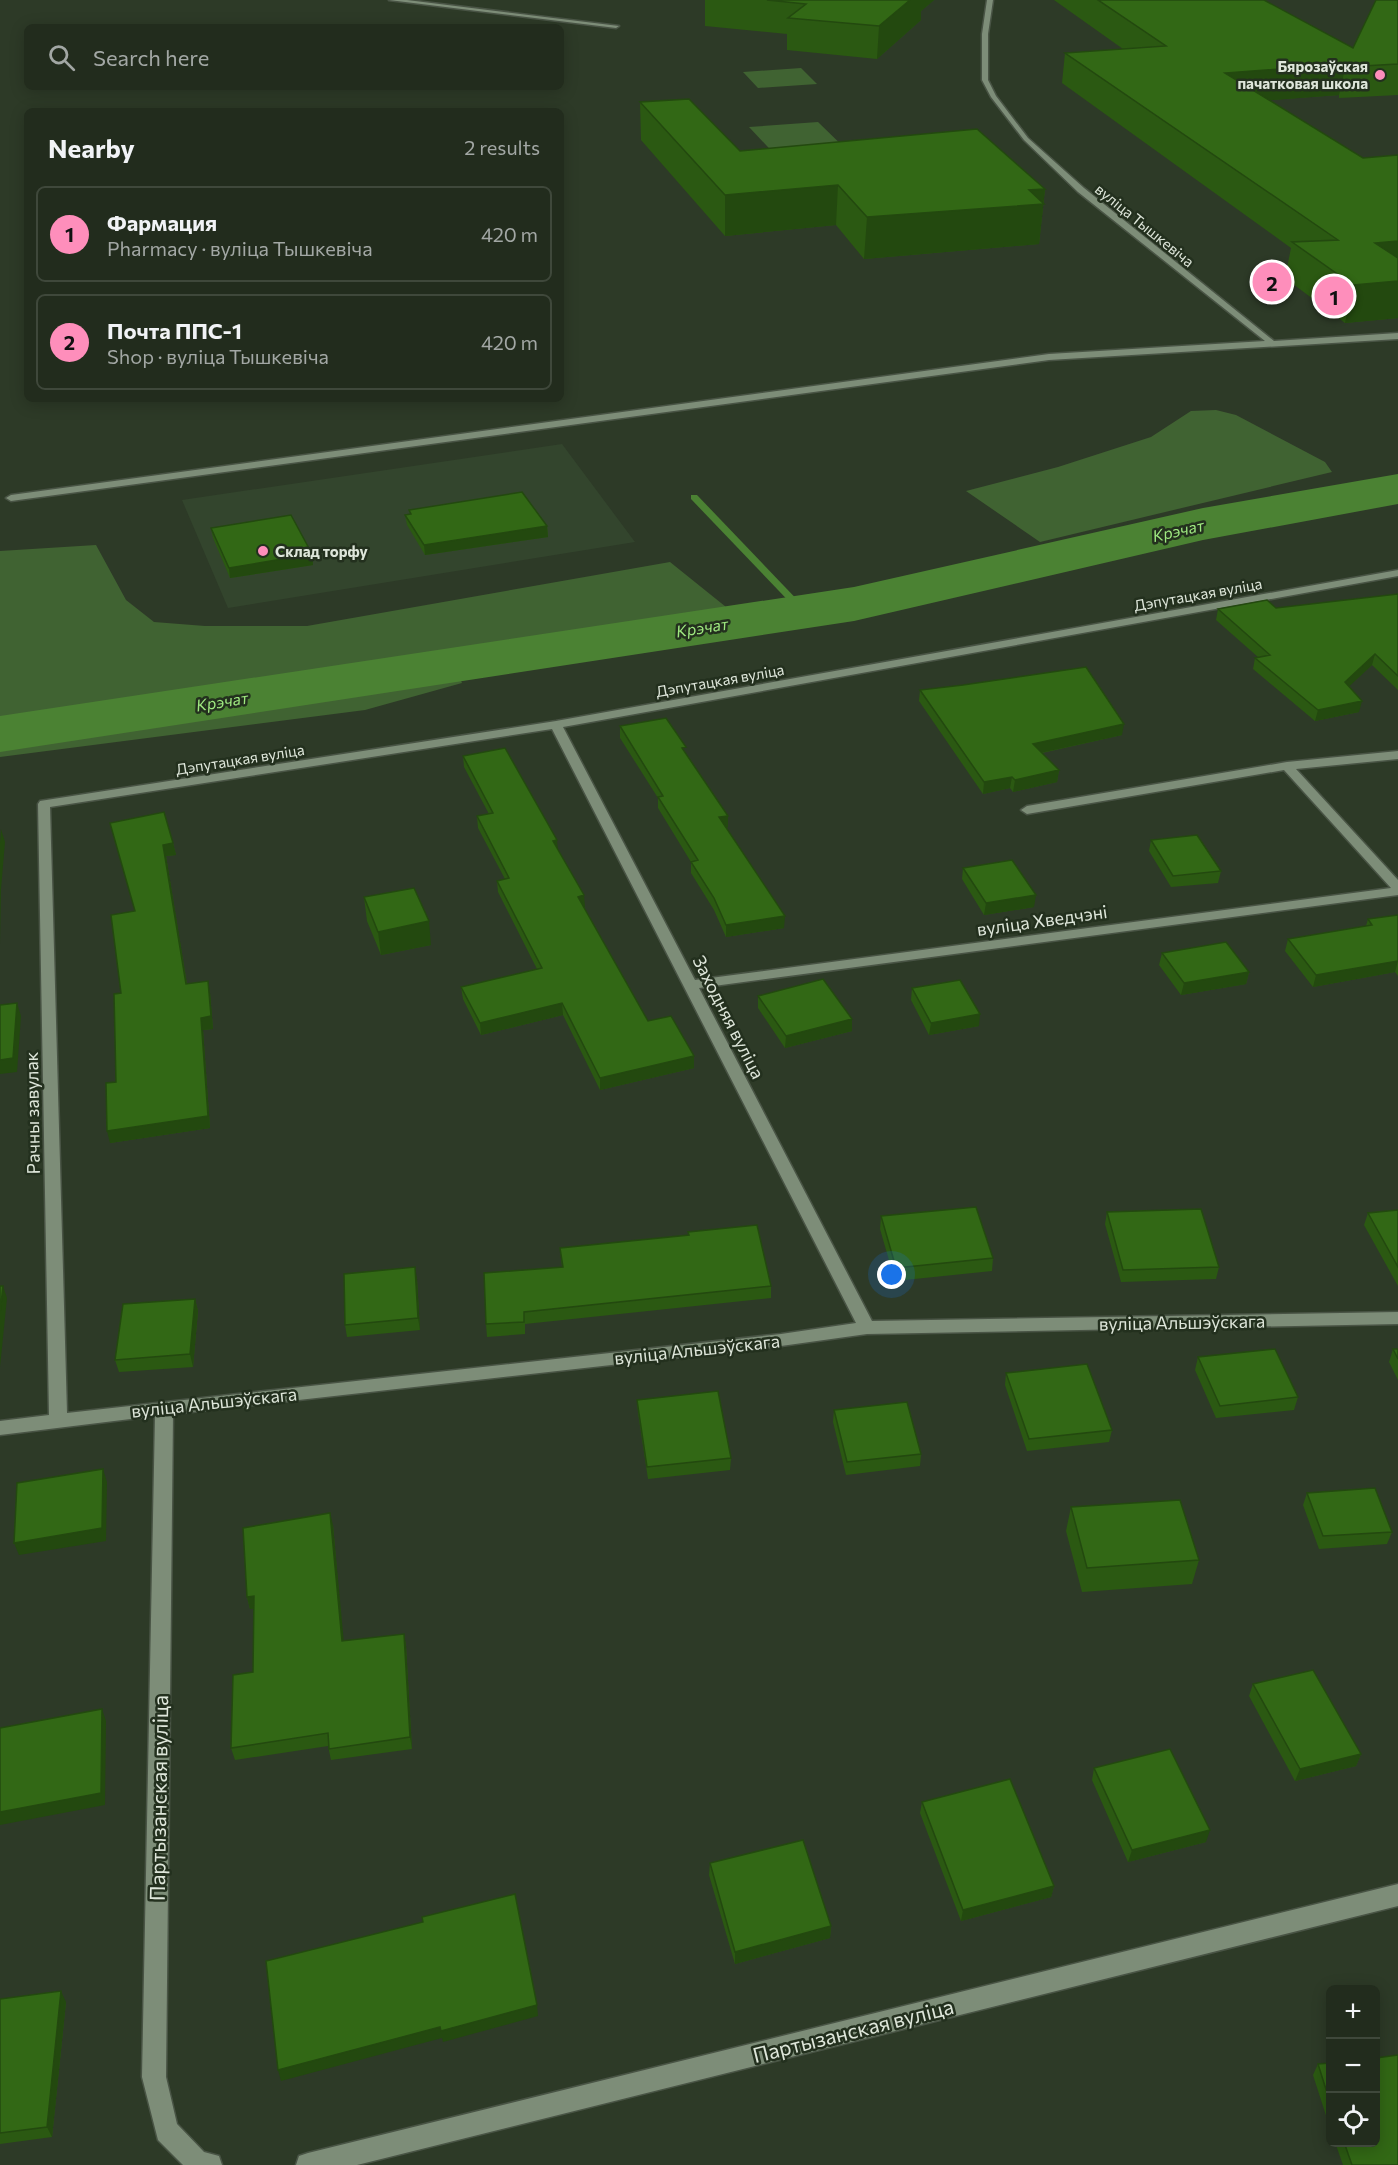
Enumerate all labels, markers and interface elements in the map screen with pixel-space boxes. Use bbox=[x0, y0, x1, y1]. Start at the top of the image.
search box bbox=[24, 24, 564, 90]
icon: search bbox=[45, 41, 78, 74]
text: Search here bbox=[93, 44, 209, 71]
place label: Бярозаўская пачатковая школа bbox=[1237, 57, 1368, 92]
marker: Бярозаўская пачатковая школа bbox=[1373, 68, 1387, 82]
text: Nearby bbox=[48, 132, 135, 163]
text: 2 results bbox=[464, 135, 540, 159]
street label: вуліца Тышкевіча bbox=[1092, 180, 1198, 270]
text: Фармация bbox=[107, 209, 217, 236]
text: 1 bbox=[65, 222, 74, 246]
text: 420 m bbox=[481, 222, 538, 246]
text: Pharmacy · вуліца Тышкевіча bbox=[107, 236, 373, 260]
pin: 2 bbox=[1252, 260, 1292, 304]
pin: 1 bbox=[1314, 274, 1354, 318]
text: Почта ППС-1 bbox=[107, 317, 242, 344]
text: 2 bbox=[64, 330, 75, 354]
text: 420 m bbox=[481, 330, 538, 354]
text: Shop · вуліца Тышкевіча bbox=[107, 344, 329, 368]
water label: Крэчат bbox=[1150, 515, 1207, 545]
place label: Склад торфу bbox=[275, 542, 369, 560]
marker: Склад торфу bbox=[256, 544, 270, 558]
street label: Дэпутацкая вуліца bbox=[1132, 574, 1264, 614]
water label: Крэчат bbox=[675, 613, 731, 640]
street label: Дэпутацкая вуліца bbox=[654, 660, 786, 700]
water label: Крэчат bbox=[195, 687, 251, 714]
street label: Дэпутацкая вуліца bbox=[174, 740, 306, 778]
street label: вуліца Хведчэні bbox=[975, 900, 1109, 940]
street label: Заходняя вуліца bbox=[688, 952, 770, 1082]
street label: Рачны завулак bbox=[20, 1051, 44, 1174]
your location bbox=[877, 1260, 906, 1289]
street label: вуліца Альшэўскага bbox=[1099, 1310, 1265, 1334]
street label: вуліца Альшэўскага bbox=[613, 1329, 781, 1369]
street label: вуліца Альшэўскага bbox=[130, 1382, 298, 1422]
street label: Партызанская вуліца bbox=[144, 1695, 172, 1901]
map controls bbox=[1326, 1985, 1380, 2147]
button: + bbox=[1326, 1985, 1380, 2039]
street label: Партызанская вуліца bbox=[750, 1993, 956, 2067]
button: − bbox=[1326, 2039, 1380, 2093]
button: locate bbox=[1326, 2093, 1380, 2147]

